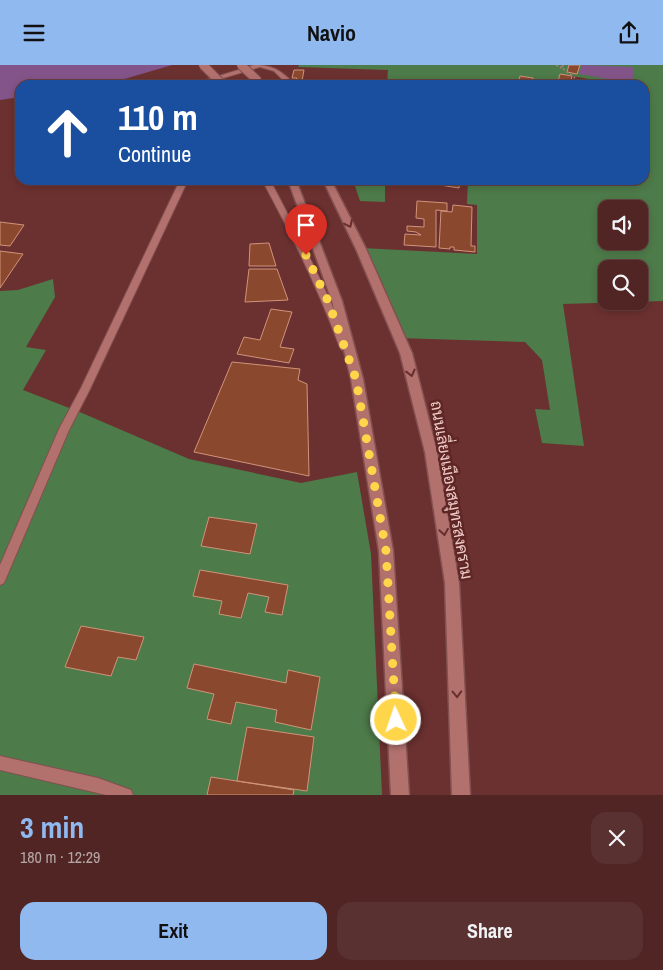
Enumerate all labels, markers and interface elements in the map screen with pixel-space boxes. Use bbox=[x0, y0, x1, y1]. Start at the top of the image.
text: Navio bbox=[307, 18, 356, 48]
icon: menu bbox=[20, 19, 48, 47]
icon: share bbox=[615, 19, 643, 47]
text: 110 m bbox=[118, 94, 198, 141]
icon: ahead bbox=[35, 100, 100, 165]
text: Continue bbox=[118, 139, 191, 169]
map controls bbox=[598, 200, 648, 310]
button: sound bbox=[598, 200, 648, 250]
pin bbox=[285, 204, 327, 255]
icon: arrive bbox=[292, 211, 320, 239]
one-way arrow bbox=[343, 219, 353, 228]
button: search bbox=[598, 260, 648, 310]
one-way arrow bbox=[405, 369, 416, 378]
street label: ถนนเลี่ยงเมืองสมุทรสงคราม bbox=[424, 399, 481, 581]
one-way arrow bbox=[438, 528, 448, 537]
one-way arrow bbox=[451, 690, 462, 698]
position arrow bbox=[369, 693, 421, 745]
text: 3 min bbox=[20, 807, 84, 847]
button: close bbox=[591, 812, 643, 864]
text: 180 m · 12:29 bbox=[20, 846, 100, 868]
button: Exit bbox=[20, 902, 327, 960]
button: Share bbox=[337, 902, 643, 960]

